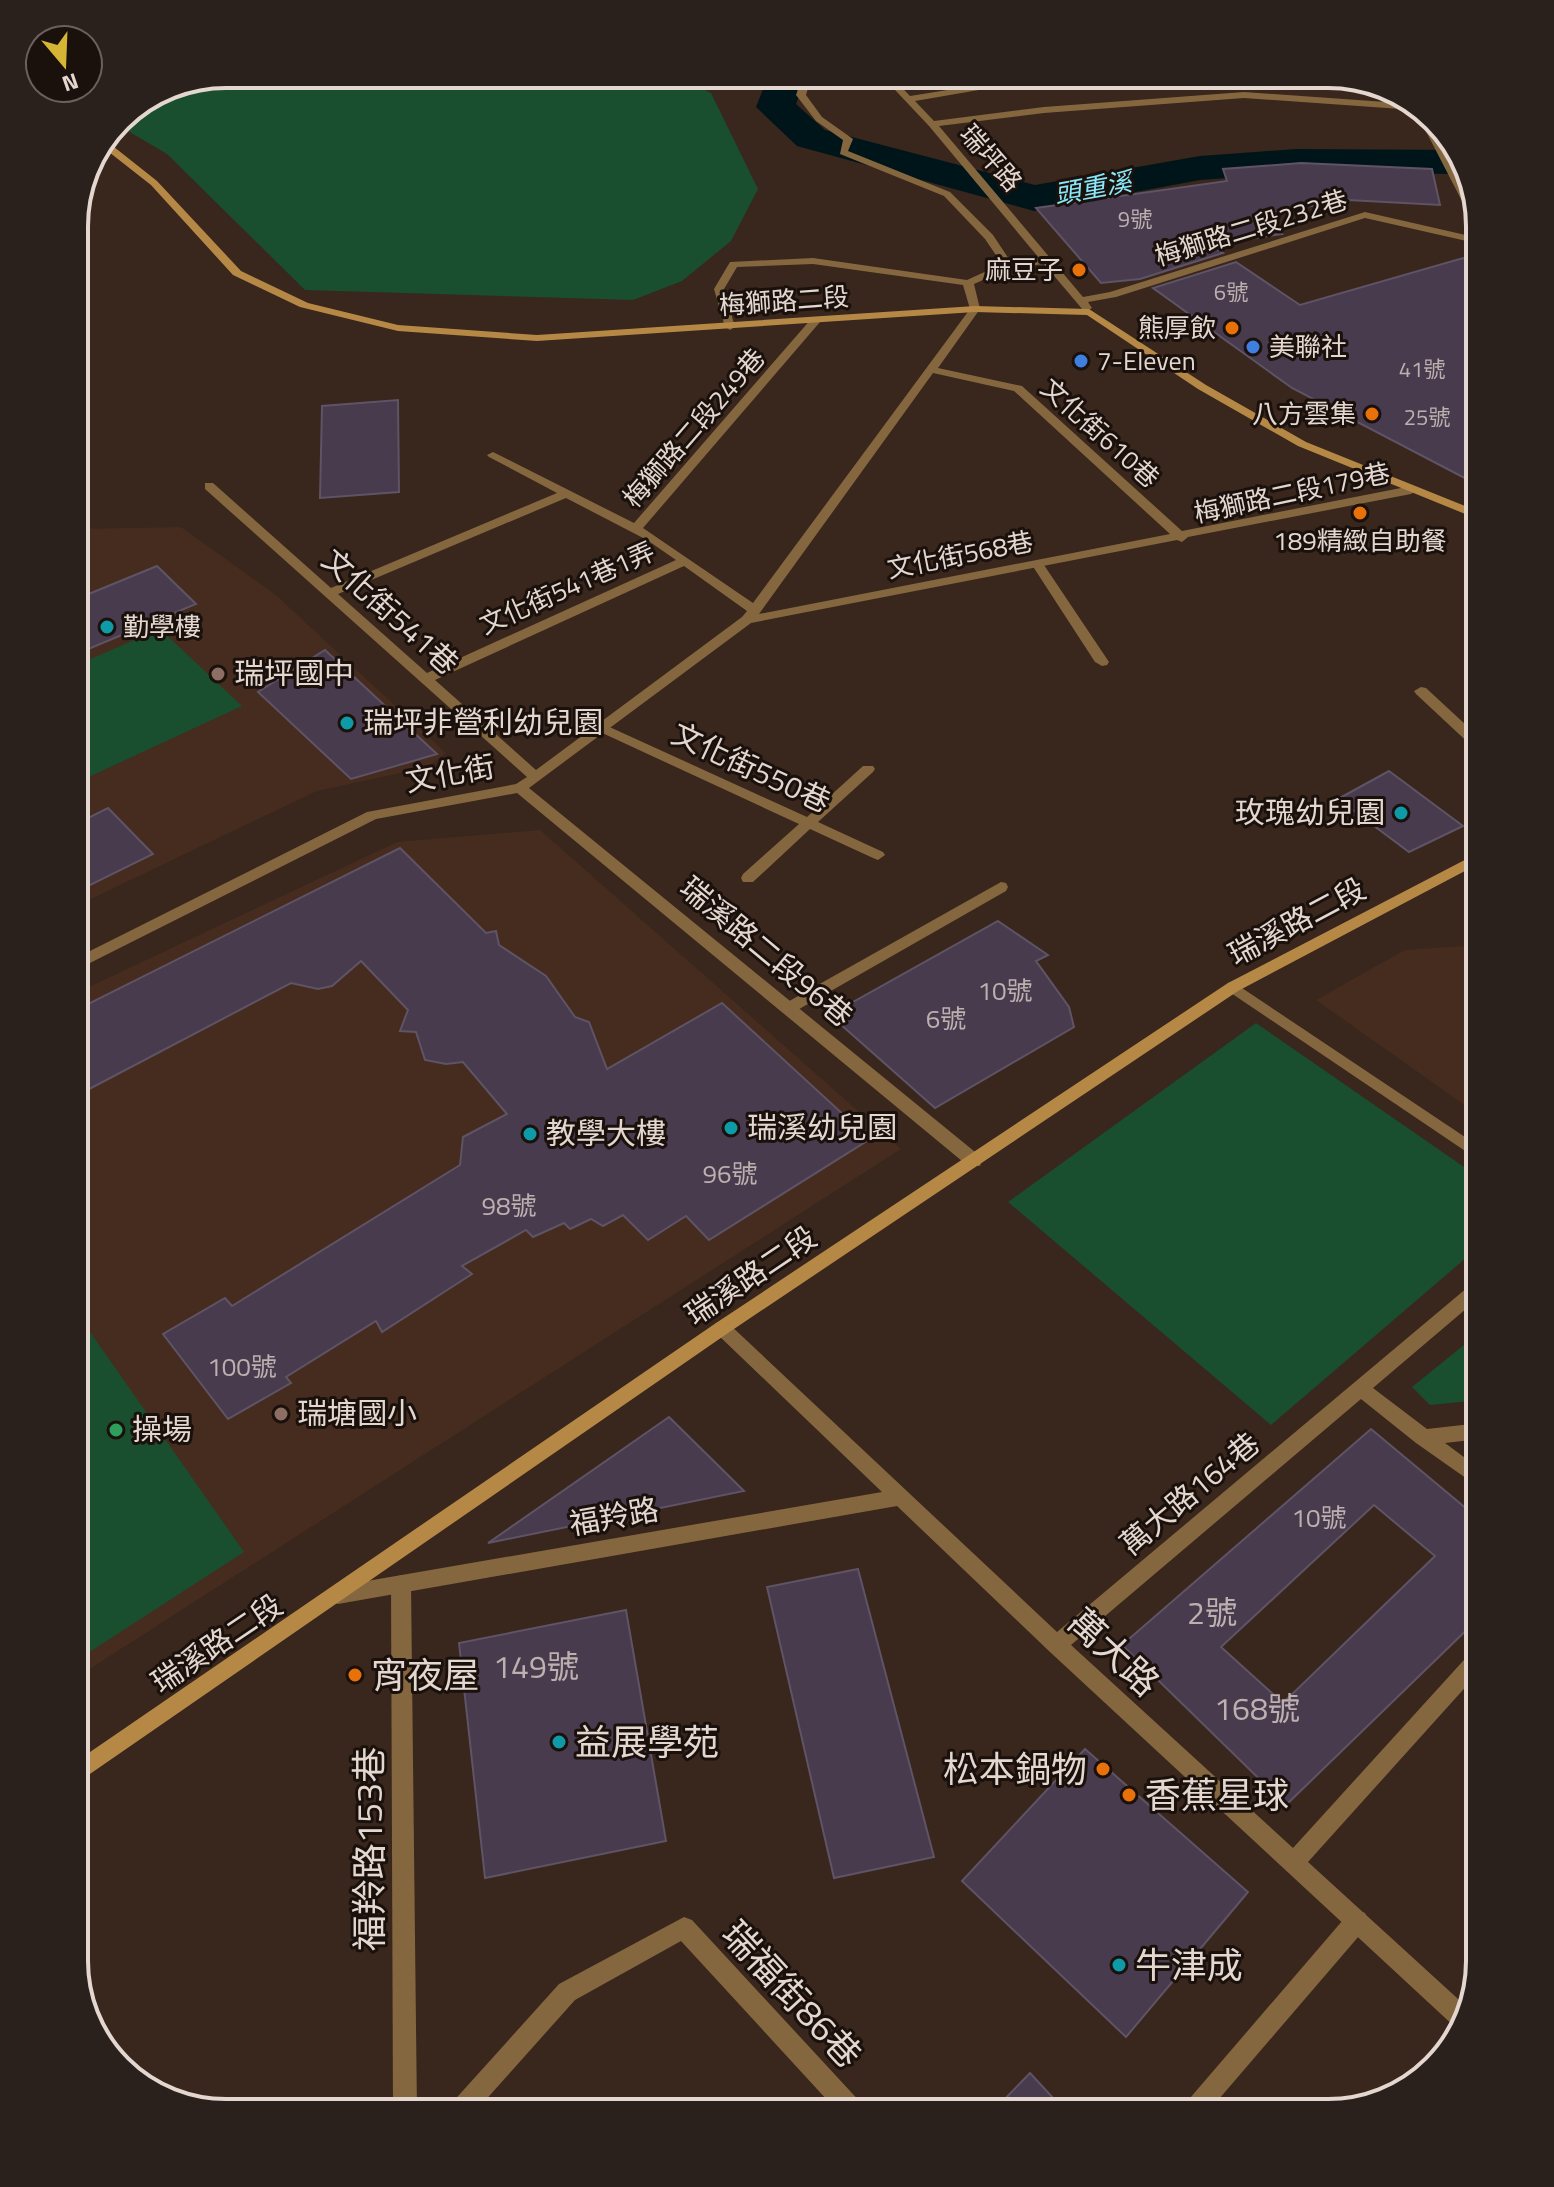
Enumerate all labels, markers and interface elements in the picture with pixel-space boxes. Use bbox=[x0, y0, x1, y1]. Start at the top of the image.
north arrow bbox=[24, 24, 104, 104]
text: N bbox=[58, 64, 83, 101]
street label: 瑞坪路 bbox=[951, 115, 1032, 200]
water label: 頭重溪 bbox=[1051, 161, 1139, 213]
street label: 梅獅路二段232巷 bbox=[1150, 180, 1352, 275]
house number: 9號 bbox=[1118, 202, 1152, 236]
place label: 麻豆子 bbox=[985, 250, 1063, 289]
marker: 麻豆子 bbox=[1070, 261, 1088, 279]
house number: 6號 bbox=[1214, 275, 1248, 309]
street label: 梅獅路二段 bbox=[718, 277, 850, 324]
place label: 熊厚飲 bbox=[1138, 308, 1216, 347]
marker: 熊厚飲 bbox=[1223, 319, 1241, 337]
place label: 美聯社 bbox=[1269, 327, 1347, 366]
marker: 美聯社 bbox=[1244, 338, 1262, 356]
street label: 梅獅路二段249巷 bbox=[613, 340, 774, 516]
place label: 7-Eleven bbox=[1097, 341, 1196, 380]
marker: 7-Eleven bbox=[1072, 352, 1090, 370]
house number: 41號 bbox=[1399, 352, 1445, 386]
street label: 文化街610巷 bbox=[1032, 369, 1168, 497]
place label: 八方雲集 bbox=[1252, 394, 1356, 433]
house number: 25號 bbox=[1404, 400, 1450, 434]
marker: 八方雲集 bbox=[1363, 405, 1381, 423]
street label: 梅獅路二段179巷 bbox=[1190, 453, 1394, 532]
marker: 189精緻自助餐 bbox=[1351, 504, 1369, 522]
street label: 文化街568巷 bbox=[884, 521, 1036, 588]
place label: 189精緻自助餐 bbox=[1273, 521, 1447, 560]
street label: 文化街541巷1弄 bbox=[473, 531, 661, 644]
street label: 文化街541巷 bbox=[312, 537, 469, 685]
place label: 勤學樓 bbox=[123, 607, 201, 646]
marker: 勤學樓 bbox=[98, 618, 116, 636]
place label: 瑞坪國中 bbox=[234, 650, 354, 696]
marker: 瑞坪國中 bbox=[209, 665, 227, 683]
place label: 瑞坪非營利幼兒園 bbox=[363, 699, 603, 745]
street label: 文化街550巷 bbox=[664, 710, 838, 824]
marker: 瑞坪非營利幼兒園 bbox=[338, 714, 356, 732]
street label: 文化街 bbox=[402, 743, 498, 803]
place label: 玫瑰幼兒園 bbox=[1235, 789, 1385, 835]
marker: 玫瑰幼兒園 bbox=[1392, 804, 1410, 822]
street label: 瑞溪路二段96巷 bbox=[670, 865, 863, 1038]
street label: 瑞溪路二段 bbox=[1220, 866, 1374, 977]
house number: 10號 bbox=[977, 971, 1033, 1010]
house number: 6號 bbox=[926, 999, 966, 1038]
place label: 瑞溪幼兒園 bbox=[747, 1104, 897, 1150]
place label: 教學大樓 bbox=[546, 1110, 666, 1156]
marker: 瑞溪幼兒園 bbox=[722, 1119, 740, 1137]
marker: 教學大樓 bbox=[521, 1125, 539, 1143]
house number: 96號 bbox=[702, 1154, 758, 1193]
house number: 98號 bbox=[481, 1186, 537, 1225]
street label: 瑞溪路二段 bbox=[675, 1214, 825, 1336]
house number: 100號 bbox=[207, 1347, 277, 1386]
place label: 瑞塘國小 bbox=[297, 1390, 417, 1436]
marker: 瑞塘國小 bbox=[272, 1405, 290, 1423]
place label: 操場 bbox=[132, 1406, 192, 1452]
marker: 操場 bbox=[107, 1421, 125, 1439]
street label: 萬大路164巷 bbox=[1109, 1421, 1269, 1566]
street label: 福羚路 bbox=[566, 1486, 662, 1546]
house number: 10號 bbox=[1291, 1498, 1347, 1537]
street label: 瑞溪路二段 bbox=[141, 1582, 291, 1704]
house number: 2號 bbox=[1187, 1588, 1237, 1636]
street label: 萬大路 bbox=[1056, 1595, 1173, 1709]
house number: 149號 bbox=[493, 1642, 579, 1690]
place label: 宵夜屋 bbox=[371, 1647, 479, 1702]
marker: 宵夜屋 bbox=[346, 1666, 364, 1684]
house number: 168號 bbox=[1214, 1684, 1300, 1732]
place label: 益展學苑 bbox=[575, 1714, 719, 1769]
marker: 益展學苑 bbox=[550, 1733, 568, 1751]
place label: 松本鍋物 bbox=[943, 1741, 1087, 1796]
street label: 福羚路153巷 bbox=[341, 1747, 396, 1951]
marker: 松本鍋物 bbox=[1094, 1760, 1112, 1778]
place label: 香蕉星球 bbox=[1145, 1767, 1289, 1822]
marker: 香蕉星球 bbox=[1120, 1786, 1138, 1804]
street label: 瑞福街86巷 bbox=[709, 1907, 875, 2080]
place label: 牛津成 bbox=[1135, 1937, 1243, 1992]
marker: 牛津成 bbox=[1110, 1956, 1128, 1974]

